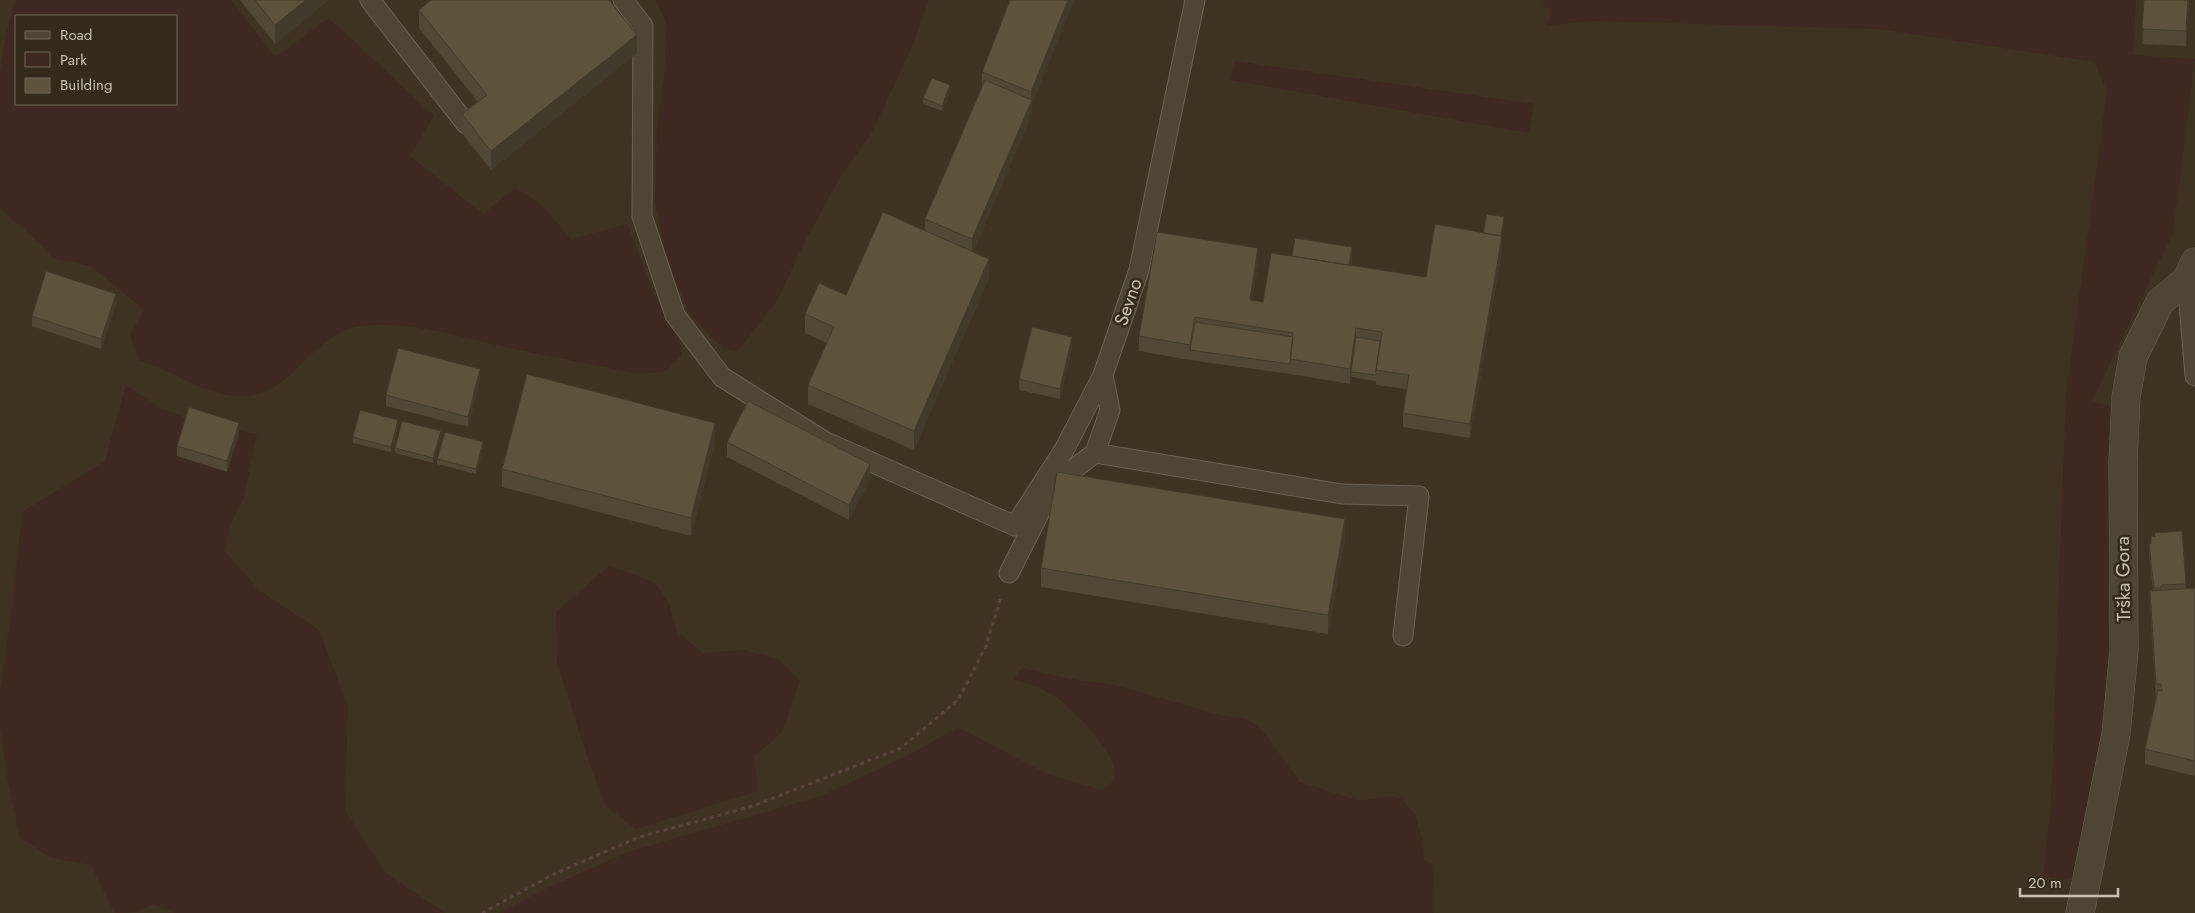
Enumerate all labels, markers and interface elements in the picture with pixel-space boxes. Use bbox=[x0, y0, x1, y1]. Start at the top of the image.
legend bbox=[15, 15, 178, 105]
text: Road bbox=[60, 24, 92, 46]
text: Park bbox=[60, 49, 87, 71]
text: Building bbox=[60, 74, 112, 96]
street label: Sevno bbox=[1107, 275, 1149, 329]
street label: Trška Gora bbox=[2109, 536, 2137, 622]
scale bar bbox=[2020, 866, 2118, 898]
text: 20 m bbox=[2028, 872, 2062, 894]

